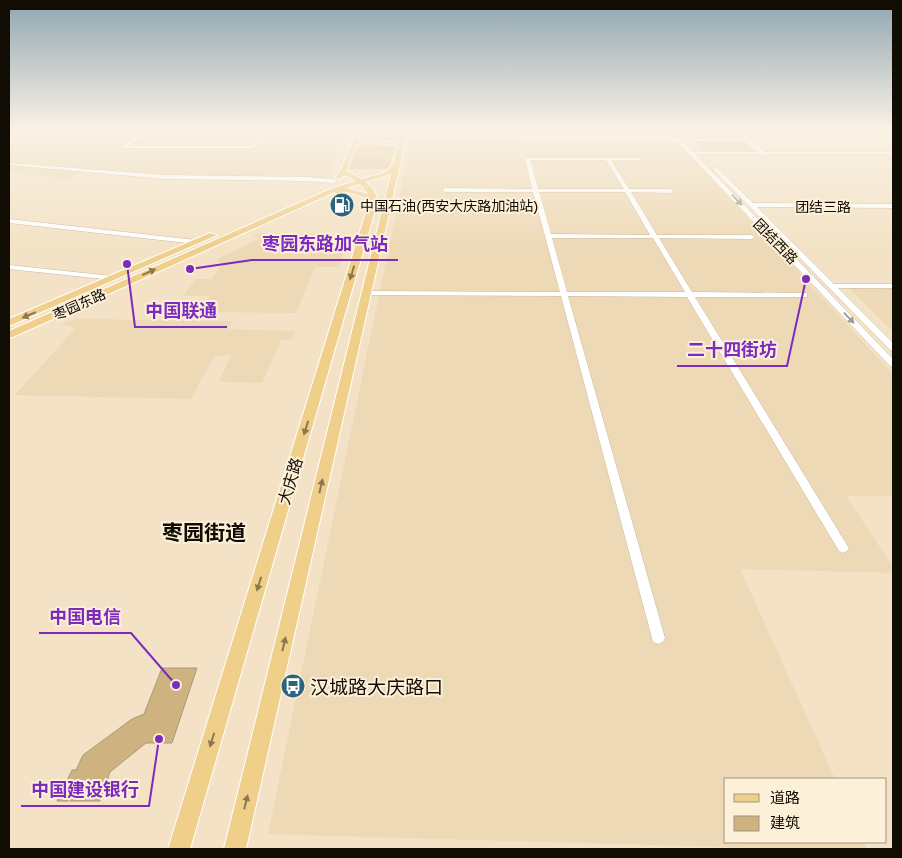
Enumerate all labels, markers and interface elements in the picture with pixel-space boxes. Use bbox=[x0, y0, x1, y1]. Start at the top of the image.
fuel station icon: 中国石油(西安大庆路加油站) bbox=[329, 192, 355, 218]
one-way arrow bbox=[731, 194, 743, 206]
place label: 中国石油(西安大庆路加油站) bbox=[360, 197, 539, 214]
street label: 团结三路 bbox=[795, 198, 851, 215]
street label: 团结西路 bbox=[750, 215, 802, 267]
callout: 枣园东路加气站 bbox=[252, 227, 398, 260]
text: 枣园东路加气站 bbox=[262, 232, 388, 254]
one-way arrow bbox=[348, 265, 356, 280]
one-way arrow bbox=[142, 268, 156, 276]
street label: 枣园东路 bbox=[50, 285, 108, 323]
callout: 中国联通 bbox=[135, 294, 227, 327]
text: 中国联通 bbox=[145, 299, 217, 321]
one-way arrow bbox=[22, 311, 36, 319]
one-way arrow bbox=[843, 311, 855, 323]
callout: 二十四街坊 bbox=[677, 333, 787, 366]
text: 二十四街坊 bbox=[687, 338, 777, 360]
one-way arrow bbox=[301, 421, 309, 436]
street label: 大庆路 bbox=[273, 455, 307, 507]
one-way arrow bbox=[317, 478, 325, 493]
district label: 枣园街道 bbox=[162, 519, 246, 545]
one-way arrow bbox=[254, 576, 262, 591]
callout: 中国电信 bbox=[39, 600, 131, 633]
text: 中国电信 bbox=[49, 605, 121, 627]
one-way arrow bbox=[280, 636, 288, 651]
bus stop icon: 汉城路大庆路口 bbox=[280, 673, 306, 699]
place label: 汉城路大庆路口 bbox=[310, 675, 443, 698]
one-way arrow bbox=[208, 732, 216, 747]
callout: 中国建设银行 bbox=[21, 773, 149, 806]
text: 中国建设银行 bbox=[31, 778, 139, 800]
legend bbox=[724, 778, 887, 843]
text: 道路 bbox=[770, 788, 800, 806]
one-way arrow bbox=[242, 794, 250, 809]
text: 建筑 bbox=[770, 813, 800, 831]

